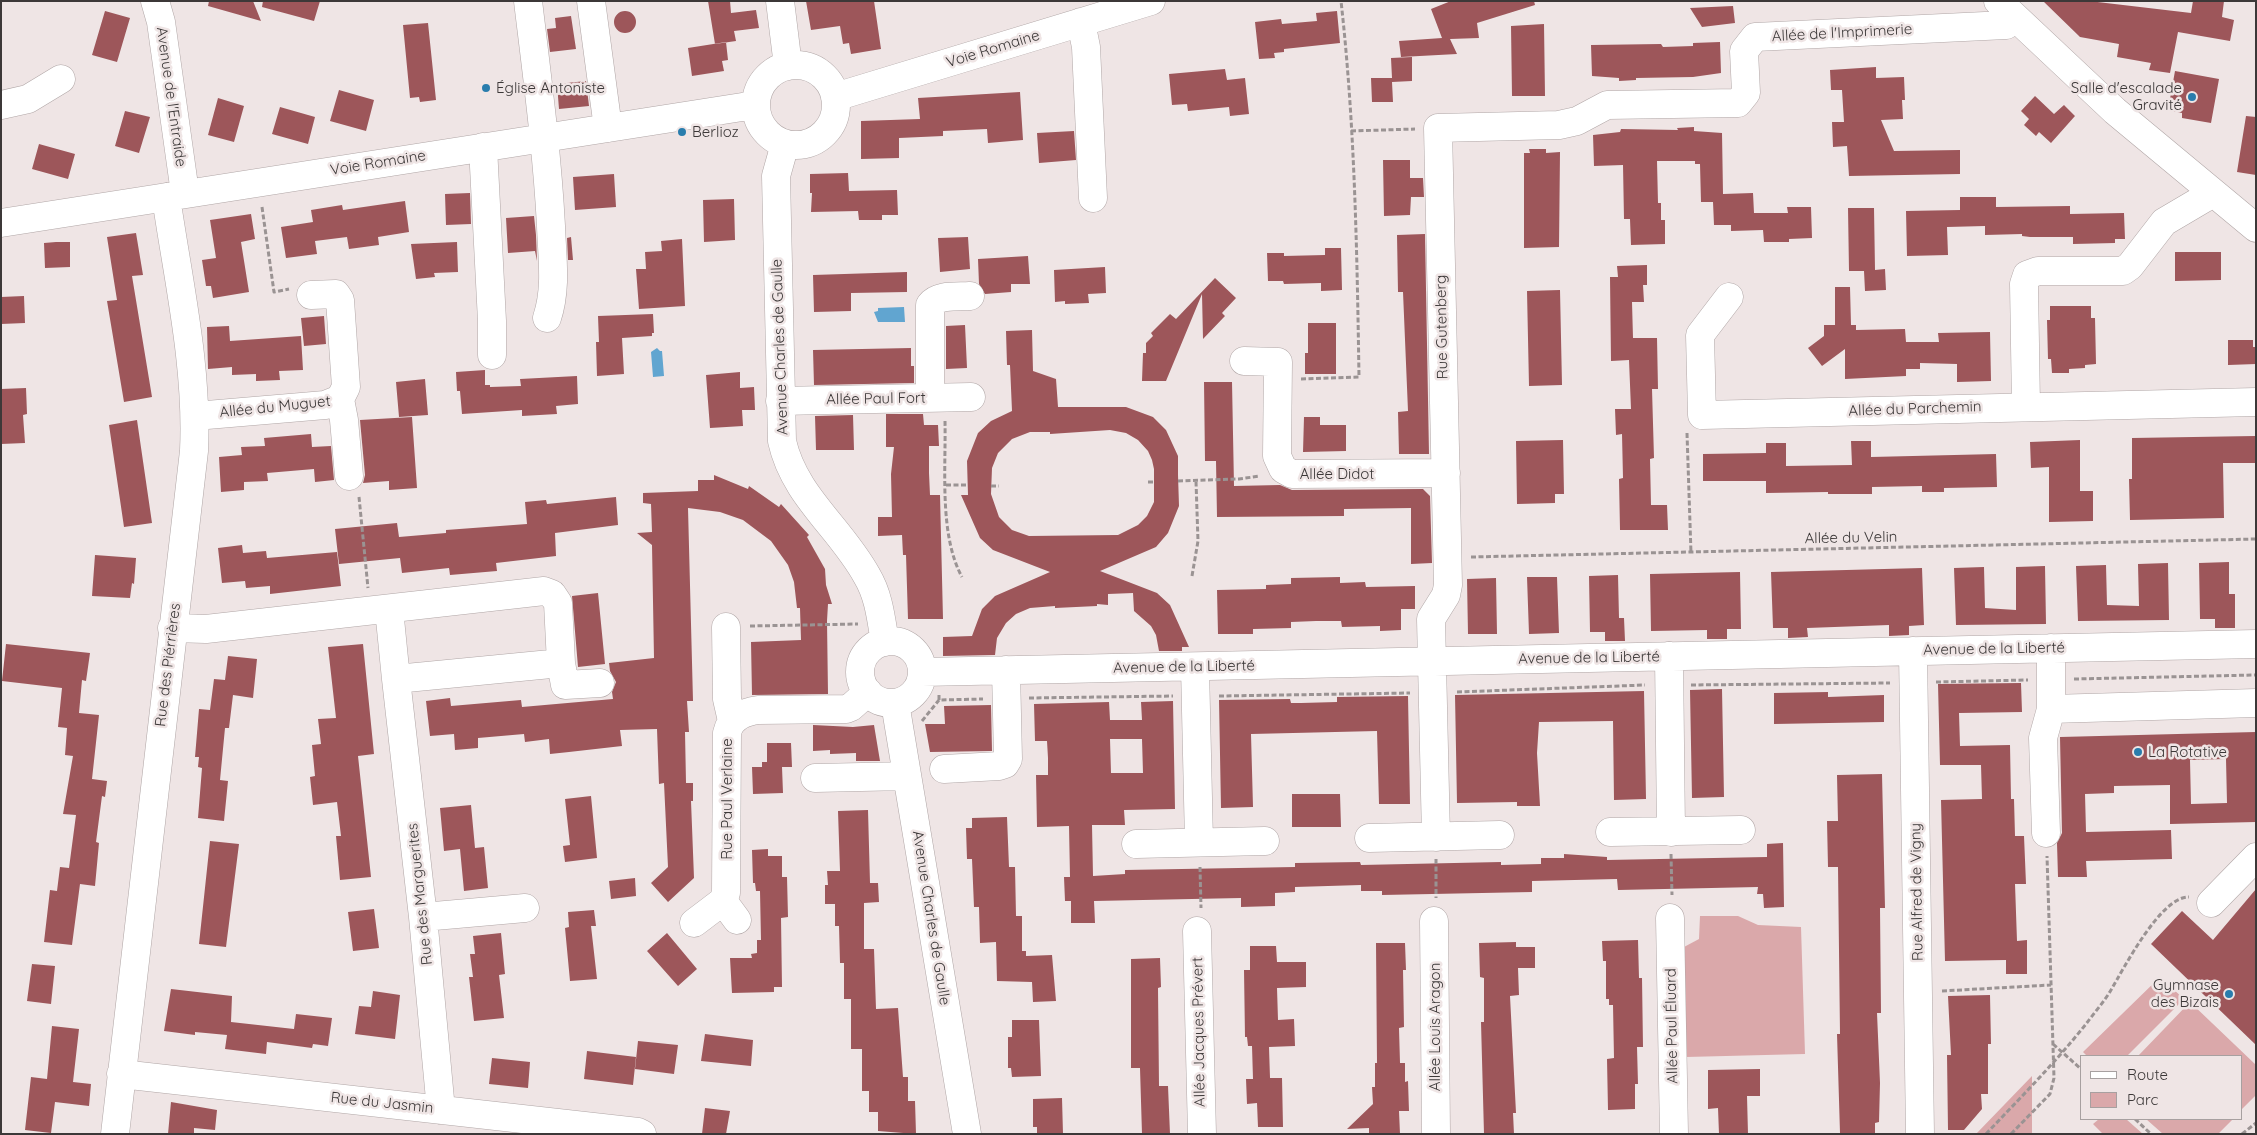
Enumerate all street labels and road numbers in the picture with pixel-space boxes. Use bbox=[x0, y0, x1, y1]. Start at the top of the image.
street label: Allée de l'Imprimerie bbox=[1771, 20, 1913, 46]
street label: Avenue de l'Entraide bbox=[152, 26, 190, 168]
street label: Voie Romaine bbox=[944, 26, 1042, 72]
street label: Voie Romaine bbox=[329, 147, 427, 179]
street label: Avenue Charles de Gaulle bbox=[768, 259, 792, 435]
street label: Rue Gutenberg bbox=[1432, 275, 1452, 379]
street label: Allée Paul Fort bbox=[826, 389, 926, 409]
street label: Allée du Muguet bbox=[219, 392, 331, 422]
street label: Allée du Parchemin bbox=[1848, 398, 1982, 420]
street label: Allée Didot bbox=[1300, 465, 1374, 483]
street label: Allée du Velin bbox=[1804, 528, 1898, 548]
street label: Rue des Piérrières bbox=[151, 602, 185, 728]
street label: Avenue de la Liberté bbox=[1923, 639, 2065, 659]
street label: Avenue de la Liberté bbox=[1518, 648, 1660, 668]
street label: Avenue de la Liberté bbox=[1113, 657, 1255, 677]
street label: Rue Paul Verlaine bbox=[718, 738, 736, 860]
street label: Rue des Marguerites bbox=[404, 822, 436, 966]
street label: Rue Alfred de Vigny bbox=[1907, 823, 1927, 961]
street label: Avenue Charles de Gaulle bbox=[908, 829, 954, 1007]
street label: Allée Jacques Prévert bbox=[1189, 957, 1209, 1107]
street label: Allée Louis Aragon bbox=[1426, 963, 1444, 1091]
street label: Allée Paul Éluard bbox=[1662, 968, 1682, 1084]
street label: Rue du Jasmin bbox=[330, 1089, 434, 1117]

